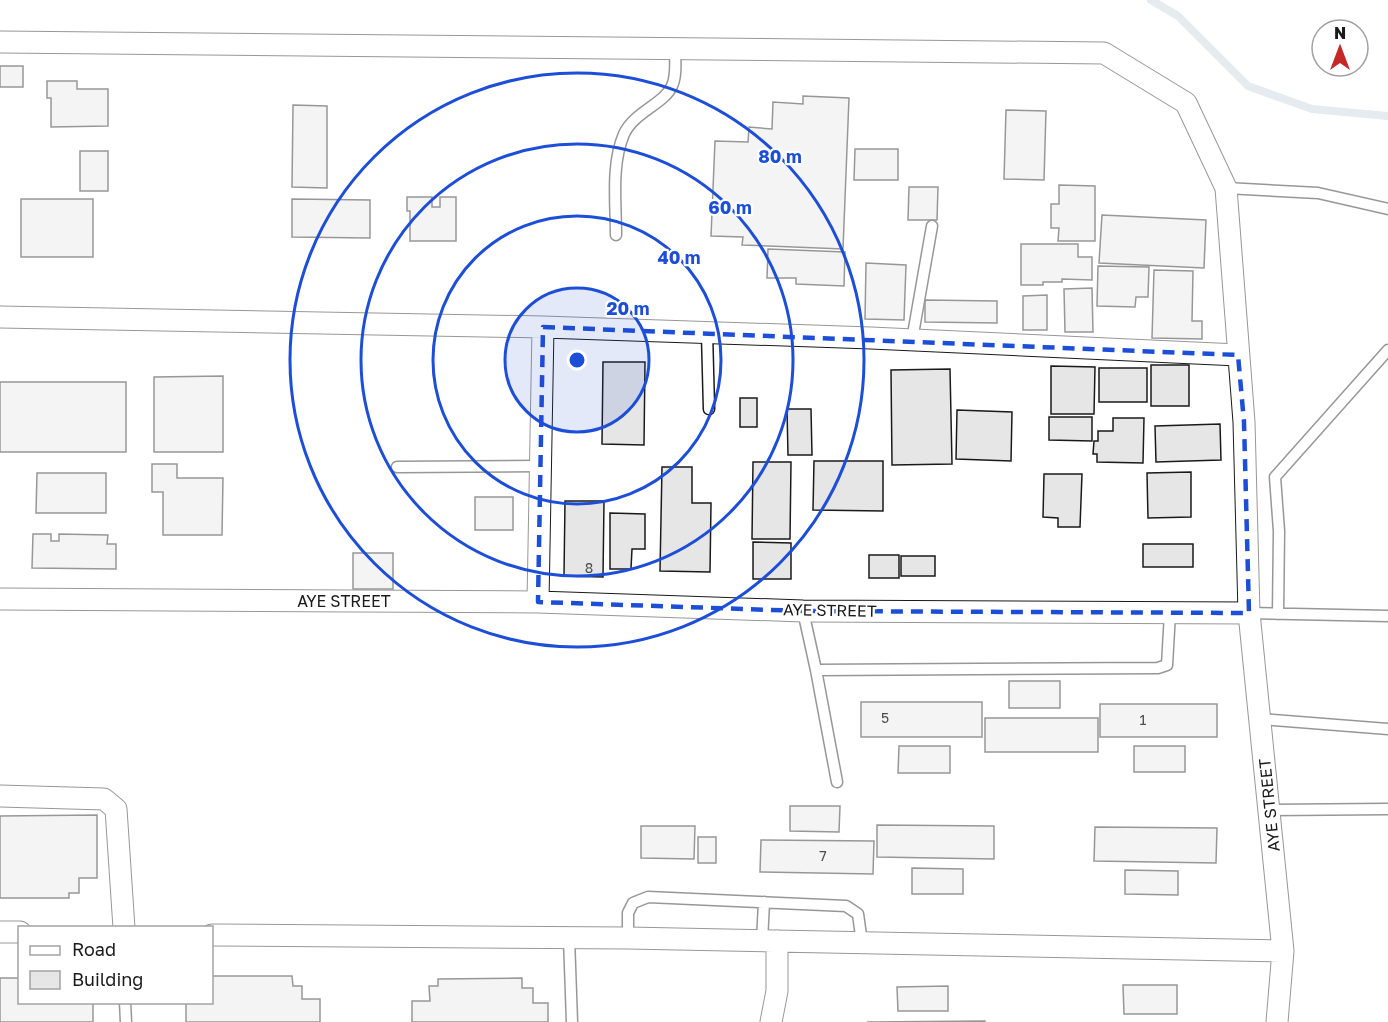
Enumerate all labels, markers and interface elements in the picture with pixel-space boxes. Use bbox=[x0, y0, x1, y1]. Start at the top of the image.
north arrow bbox=[1310, 18, 1370, 78]
text: N bbox=[1334, 23, 1346, 43]
text: 80 m bbox=[758, 145, 802, 167]
text: 60 m bbox=[708, 196, 752, 218]
text: 40 m bbox=[657, 246, 701, 268]
text: 20 m bbox=[607, 297, 649, 319]
centre of rings bbox=[567, 350, 587, 370]
house number: 8 bbox=[585, 559, 593, 576]
street label: AYE STREET bbox=[297, 591, 391, 611]
street label: AYE STREET bbox=[783, 599, 877, 621]
house number: 5 bbox=[881, 709, 889, 726]
house number: 1 bbox=[1140, 711, 1147, 728]
street label: AYE STREET bbox=[1254, 757, 1284, 853]
house number: 7 bbox=[819, 847, 827, 864]
legend bbox=[18, 926, 213, 1004]
text: Road bbox=[72, 938, 116, 960]
text: Building bbox=[72, 968, 143, 990]

